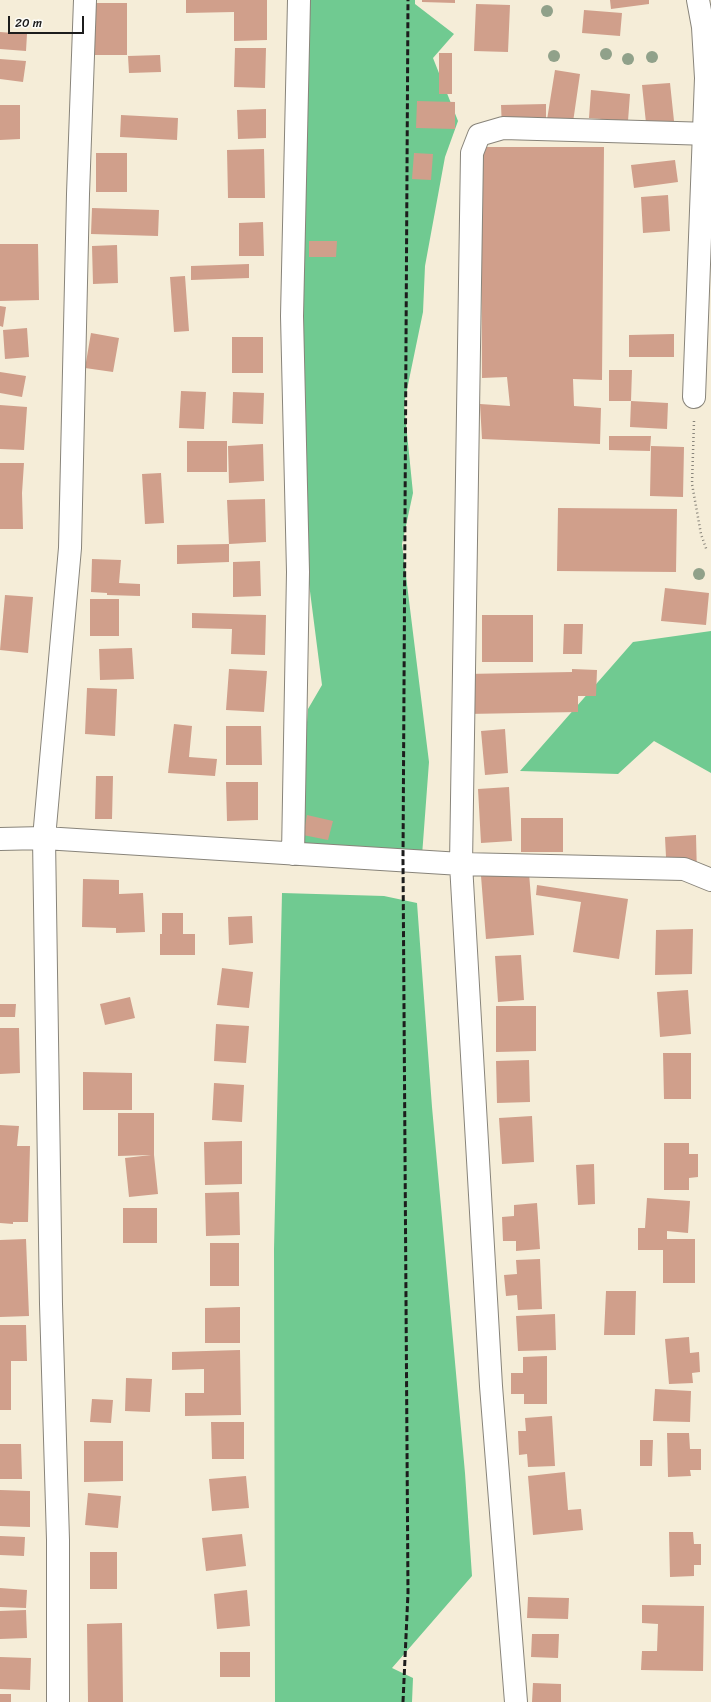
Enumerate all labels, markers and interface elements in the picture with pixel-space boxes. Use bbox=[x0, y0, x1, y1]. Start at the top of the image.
scale bar bbox=[10, 8, 86, 34]
text: 20 m bbox=[15, 12, 42, 34]

